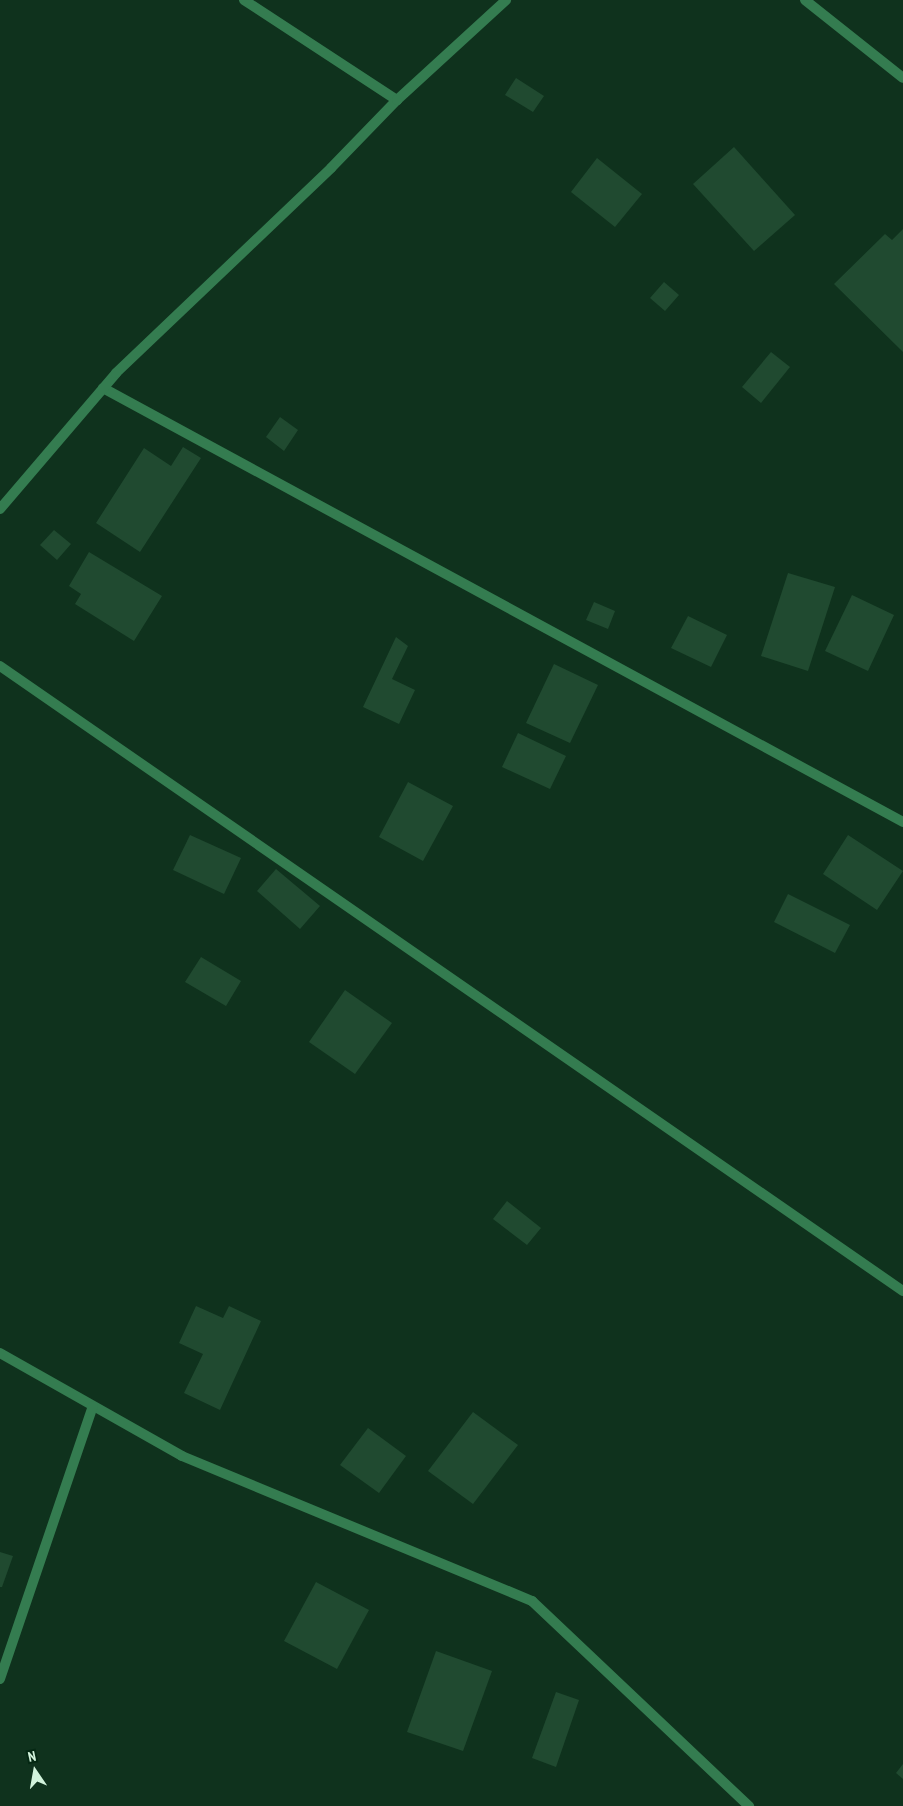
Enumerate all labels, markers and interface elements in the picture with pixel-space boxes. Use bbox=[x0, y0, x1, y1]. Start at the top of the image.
north arrow bbox=[10, 1746, 60, 1796]
text: N bbox=[26, 1747, 37, 1766]

